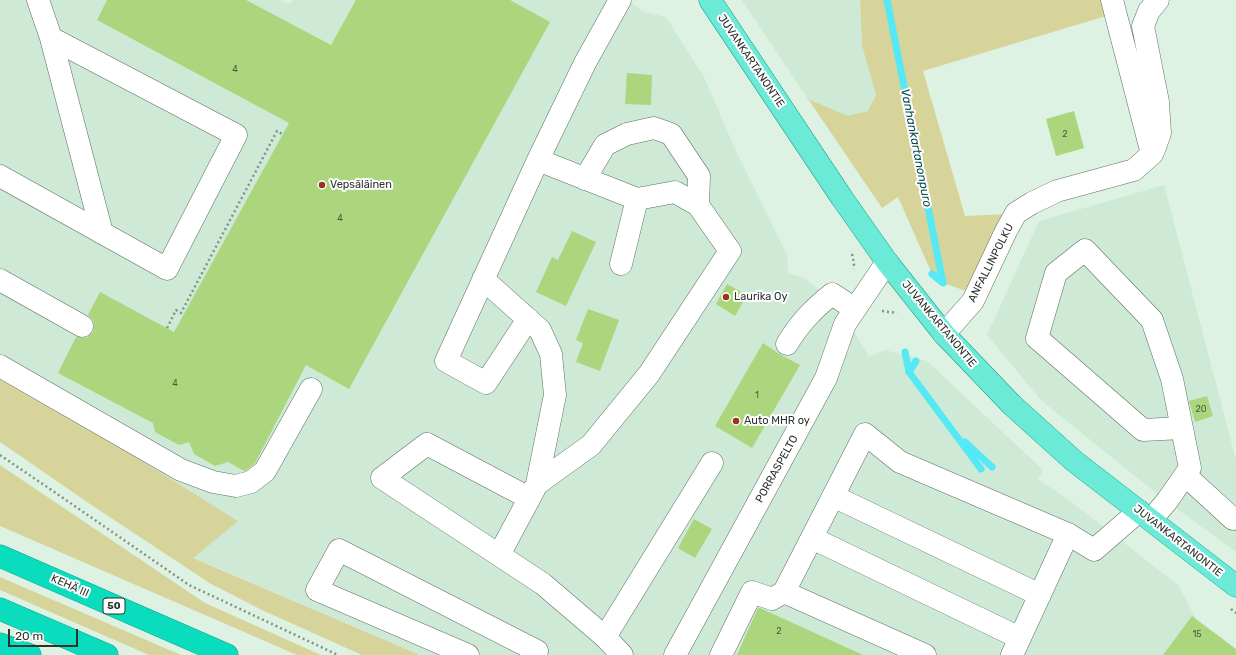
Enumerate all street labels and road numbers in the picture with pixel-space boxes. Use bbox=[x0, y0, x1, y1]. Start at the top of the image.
street label: JUVANKARTANONTIE bbox=[715, 12, 787, 110]
street label: ANFALLINPOLKU bbox=[966, 222, 1016, 304]
street label: JUVANKARTANONTIE bbox=[899, 278, 979, 370]
street label: PORRASPELTO bbox=[753, 433, 801, 505]
street label: JUVANKARTANONTIE bbox=[1131, 502, 1225, 580]
street label: KEHÄ III bbox=[49, 572, 91, 600]
road number: 50 bbox=[103, 598, 125, 614]

